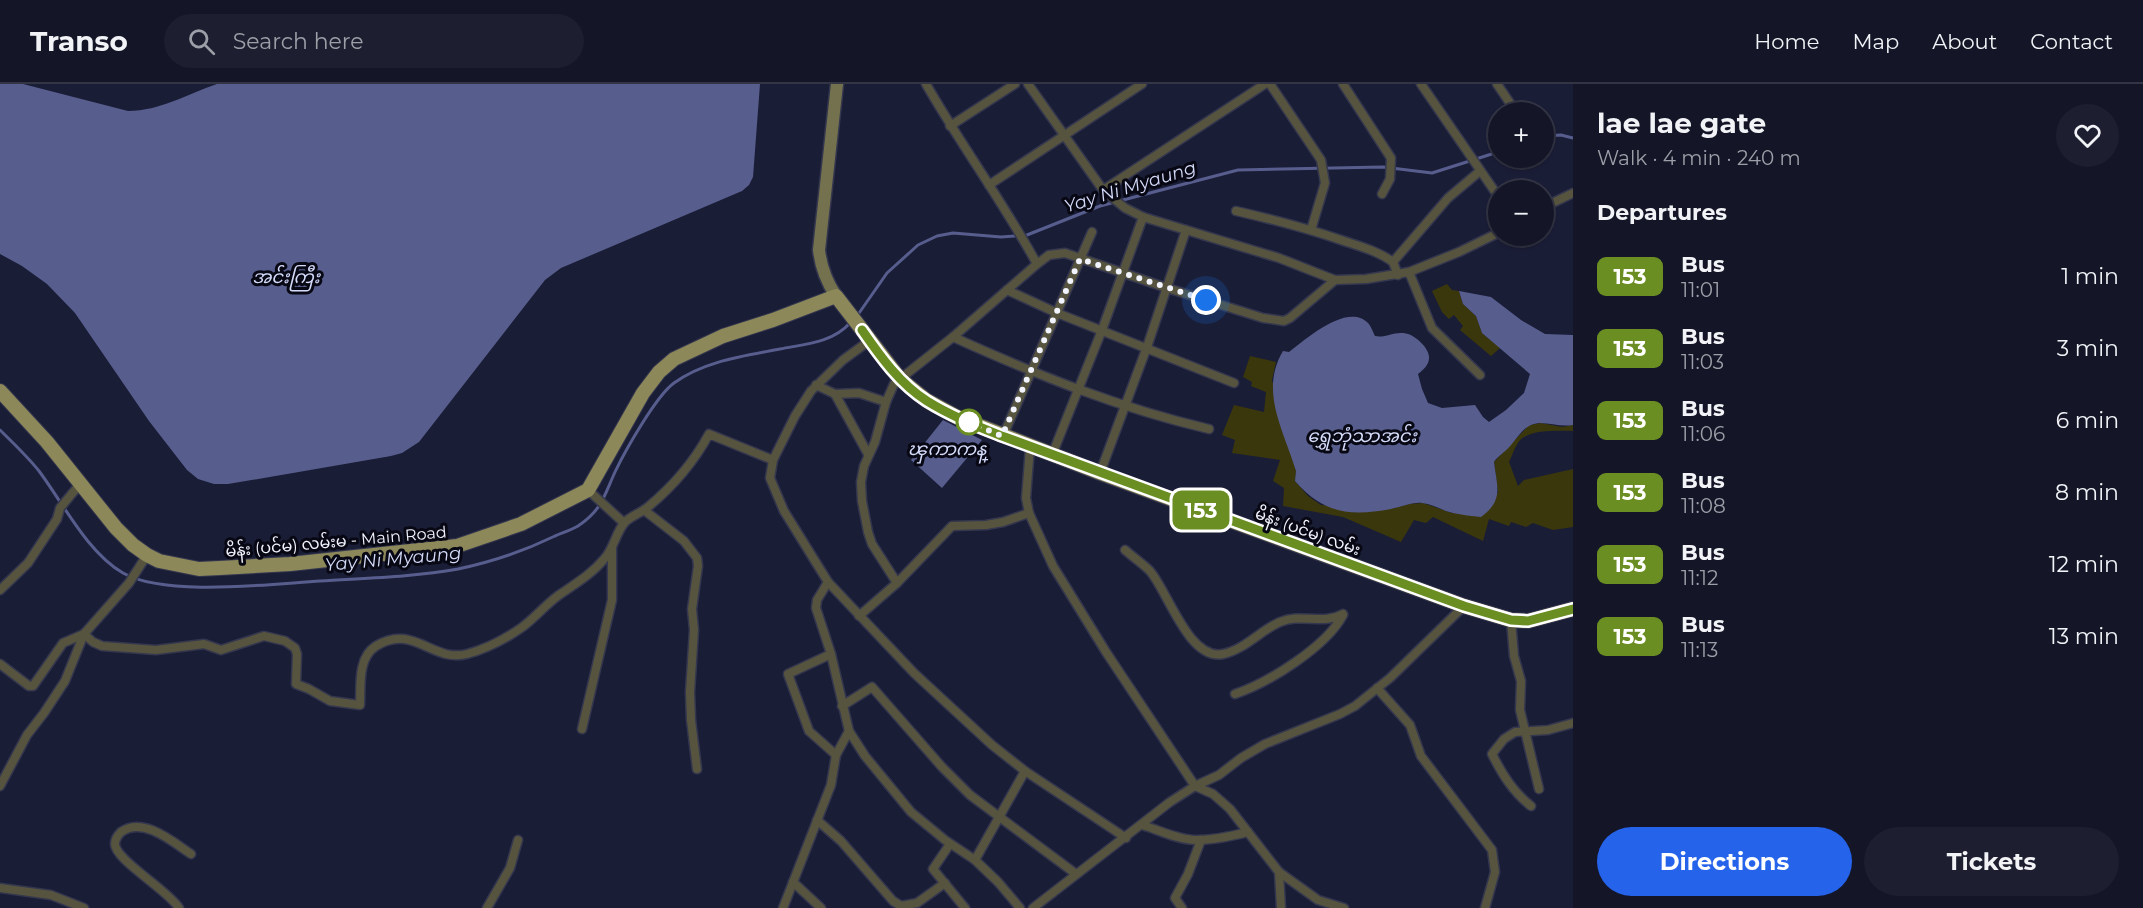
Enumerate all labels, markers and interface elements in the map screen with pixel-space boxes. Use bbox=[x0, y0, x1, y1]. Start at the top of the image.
search box bbox=[164, 14, 584, 68]
text: Transo bbox=[30, 24, 128, 58]
icon: search bbox=[185, 25, 218, 58]
text: Search here bbox=[233, 28, 364, 55]
text: Home bbox=[1754, 29, 1819, 54]
text: Map bbox=[1852, 29, 1899, 54]
text: About bbox=[1932, 29, 1997, 54]
text: Contact bbox=[2030, 29, 2113, 54]
map controls bbox=[1488, 102, 1554, 246]
button: + bbox=[1488, 102, 1554, 168]
button: heart bbox=[2056, 104, 2119, 167]
text: lae lae gate bbox=[1597, 106, 1766, 140]
text: Walk · 4 min · 240 m bbox=[1597, 146, 1801, 170]
water label: Yay Ni Myaung bbox=[1061, 156, 1199, 218]
button: − bbox=[1488, 180, 1554, 246]
text: Departures bbox=[1597, 199, 1727, 226]
text: Bus bbox=[1681, 251, 1725, 278]
text: 1 min bbox=[2061, 263, 2119, 290]
water label: အင်းကြီး bbox=[252, 264, 322, 292]
text: 153 bbox=[1613, 264, 1647, 289]
text: 11:01 bbox=[1681, 278, 1720, 302]
your location bbox=[1191, 285, 1221, 315]
text: Bus bbox=[1681, 323, 1725, 350]
text: 3 min bbox=[2057, 335, 2119, 362]
text: 153 bbox=[1613, 336, 1647, 361]
text: 11:03 bbox=[1681, 350, 1724, 374]
text: Bus bbox=[1681, 395, 1725, 422]
text: 6 min bbox=[2056, 407, 2119, 434]
text: 153 bbox=[1613, 408, 1647, 433]
unlabelled marker bbox=[956, 409, 982, 435]
text: 11:06 bbox=[1681, 422, 1725, 446]
water label: ရွှေဘုံသာအင်း bbox=[1307, 423, 1418, 451]
water label: ၾကာကန္ bbox=[908, 438, 989, 464]
text: Bus bbox=[1681, 467, 1725, 494]
text: 8 min bbox=[2055, 479, 2119, 506]
text: 153 bbox=[1613, 480, 1647, 505]
line badge: 153 bbox=[1166, 490, 1236, 530]
text: 11:08 bbox=[1681, 494, 1726, 518]
text: 153 bbox=[1184, 498, 1218, 523]
street label: မိန်း (ပင်မ) လမ်း bbox=[1251, 502, 1364, 563]
street label: မိန်း (ပင်မ) လမ်းမ - Main Road bbox=[224, 520, 448, 565]
text: Bus bbox=[1681, 539, 1725, 566]
water label: Yay Ni Myaung bbox=[324, 542, 462, 576]
text: 12 min bbox=[2049, 551, 2119, 578]
text: 153 bbox=[1613, 552, 1647, 577]
text: 11:12 bbox=[1681, 566, 1718, 590]
text: Bus bbox=[1681, 611, 1725, 638]
text: 13 min bbox=[2049, 623, 2119, 650]
text: 153 bbox=[1613, 624, 1647, 649]
text: 11:13 bbox=[1681, 638, 1718, 662]
button: Directions bbox=[1597, 827, 1852, 896]
button: Tickets bbox=[1864, 827, 2119, 896]

